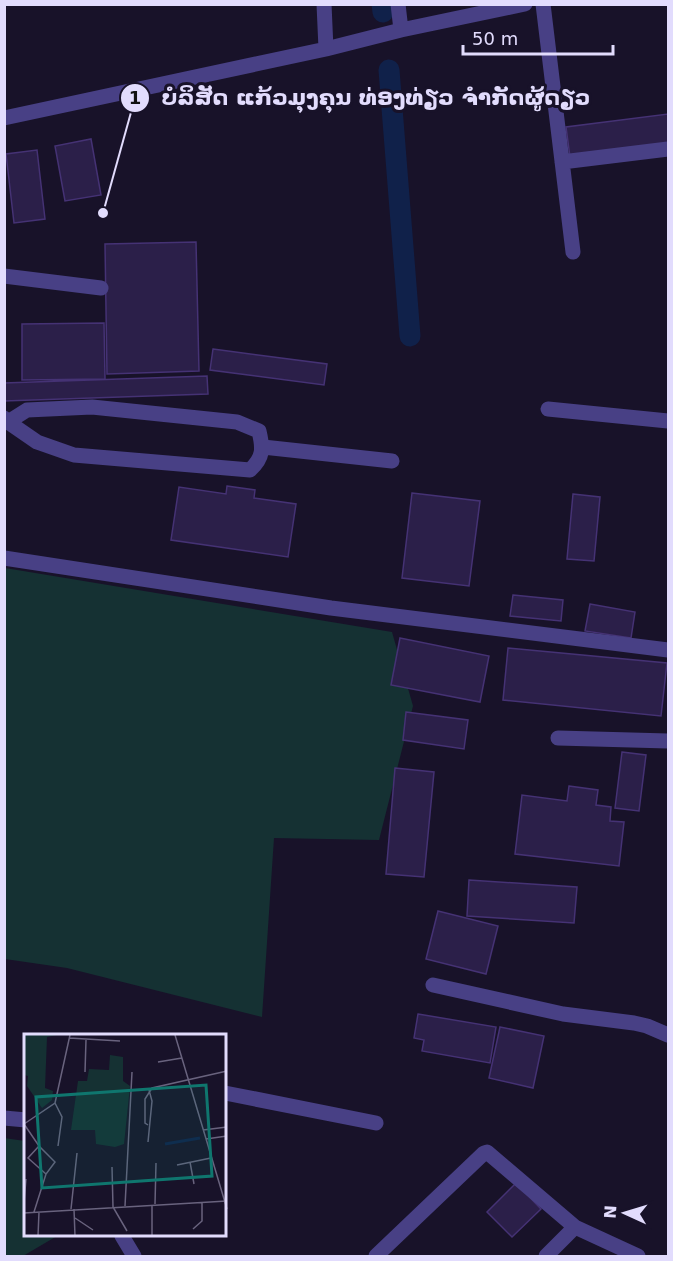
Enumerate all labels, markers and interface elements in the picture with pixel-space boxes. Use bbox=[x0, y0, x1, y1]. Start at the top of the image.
scale bar bbox=[463, 18, 613, 56]
text: 50 m bbox=[472, 28, 518, 49]
callout: ບໍລິສັດ ແກ້ວມຸງຄຸນ ທ່ອງທ່ຽວ ຈຳກັດຜູ້ດຽວ bbox=[120, 78, 602, 118]
text: ບໍລິສັດ ແກ້ວມຸງຄຸນ ທ່ອງທ່ຽວ ຈຳກັດຜູ້ດຽວ bbox=[162, 84, 590, 114]
text: 1 bbox=[129, 87, 141, 108]
inset map bbox=[24, 1034, 226, 1237]
north arrow bbox=[595, 1183, 655, 1243]
text: N bbox=[601, 1205, 620, 1219]

